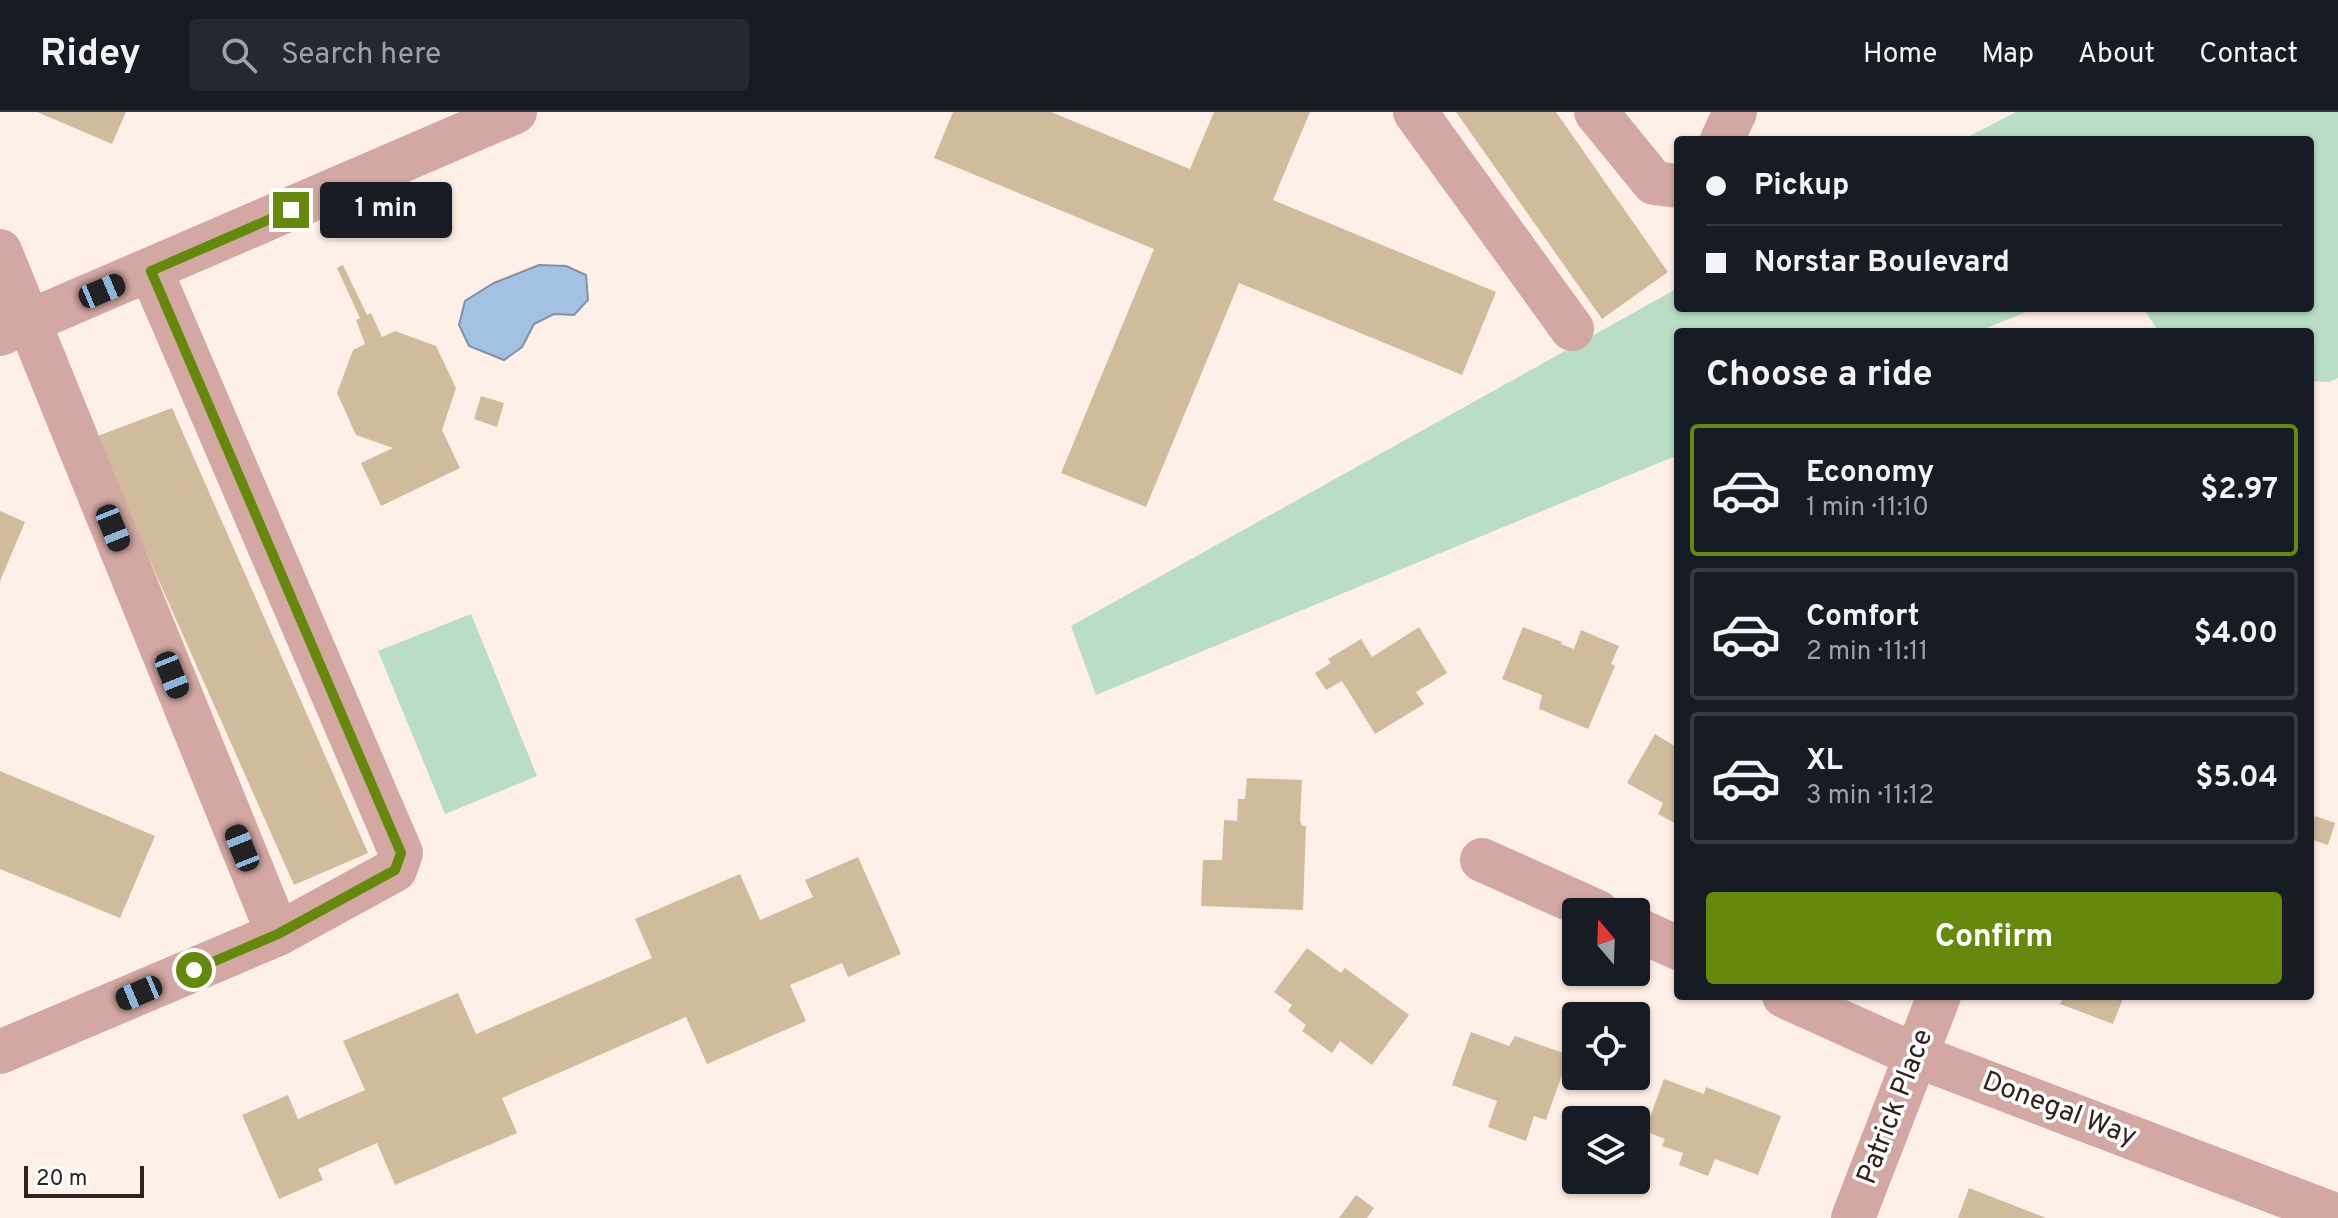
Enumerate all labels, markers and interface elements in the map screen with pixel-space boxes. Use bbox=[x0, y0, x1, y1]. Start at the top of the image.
search box bbox=[189, 19, 749, 91]
text: Ridey bbox=[40, 31, 141, 80]
icon: search bbox=[217, 33, 261, 77]
text: Search here bbox=[281, 37, 441, 74]
text: Home bbox=[1863, 37, 1937, 73]
text: Map bbox=[1981, 37, 2034, 73]
text: About bbox=[2078, 37, 2155, 73]
text: Contact bbox=[2199, 37, 2298, 73]
text: Pickup bbox=[1754, 168, 1849, 205]
callout: 1 min bbox=[319, 182, 451, 238]
route end bbox=[273, 192, 309, 228]
text: 1 min bbox=[355, 193, 417, 226]
text: Norstar Boulevard bbox=[1754, 245, 2010, 282]
car bbox=[75, 271, 129, 311]
text: Choose a ride bbox=[1706, 353, 1932, 399]
icon: car bbox=[1710, 454, 1782, 526]
text: Economy bbox=[1806, 455, 1934, 492]
text: $2.97 bbox=[2200, 472, 2278, 509]
text: 1 min · 11:10 bbox=[1806, 492, 1929, 525]
car bbox=[93, 501, 133, 555]
icon: car bbox=[1710, 598, 1782, 670]
text: Comfort bbox=[1806, 599, 1919, 636]
text: $4.00 bbox=[2194, 616, 2278, 653]
text: 2 min · 11:11 bbox=[1806, 636, 1928, 669]
car bbox=[152, 648, 192, 702]
icon: car bbox=[1710, 742, 1782, 814]
text: XL bbox=[1806, 743, 1843, 780]
text: $5.04 bbox=[2195, 760, 2278, 797]
text: 3 min · 11:12 bbox=[1806, 780, 1934, 813]
car bbox=[222, 821, 262, 875]
button: Confirm bbox=[1706, 892, 2282, 984]
north arrow bbox=[1562, 898, 1650, 986]
map controls bbox=[1562, 898, 1650, 1194]
route start bbox=[176, 952, 212, 988]
car bbox=[112, 973, 166, 1013]
button: locate bbox=[1562, 1002, 1650, 1090]
street label: Patrick Place bbox=[1850, 1024, 1942, 1190]
street label: Donegal Way bbox=[1977, 1064, 2141, 1156]
button: layers bbox=[1562, 1106, 1650, 1194]
scale bar bbox=[24, 1162, 144, 1198]
text: 20 m bbox=[36, 1166, 87, 1193]

